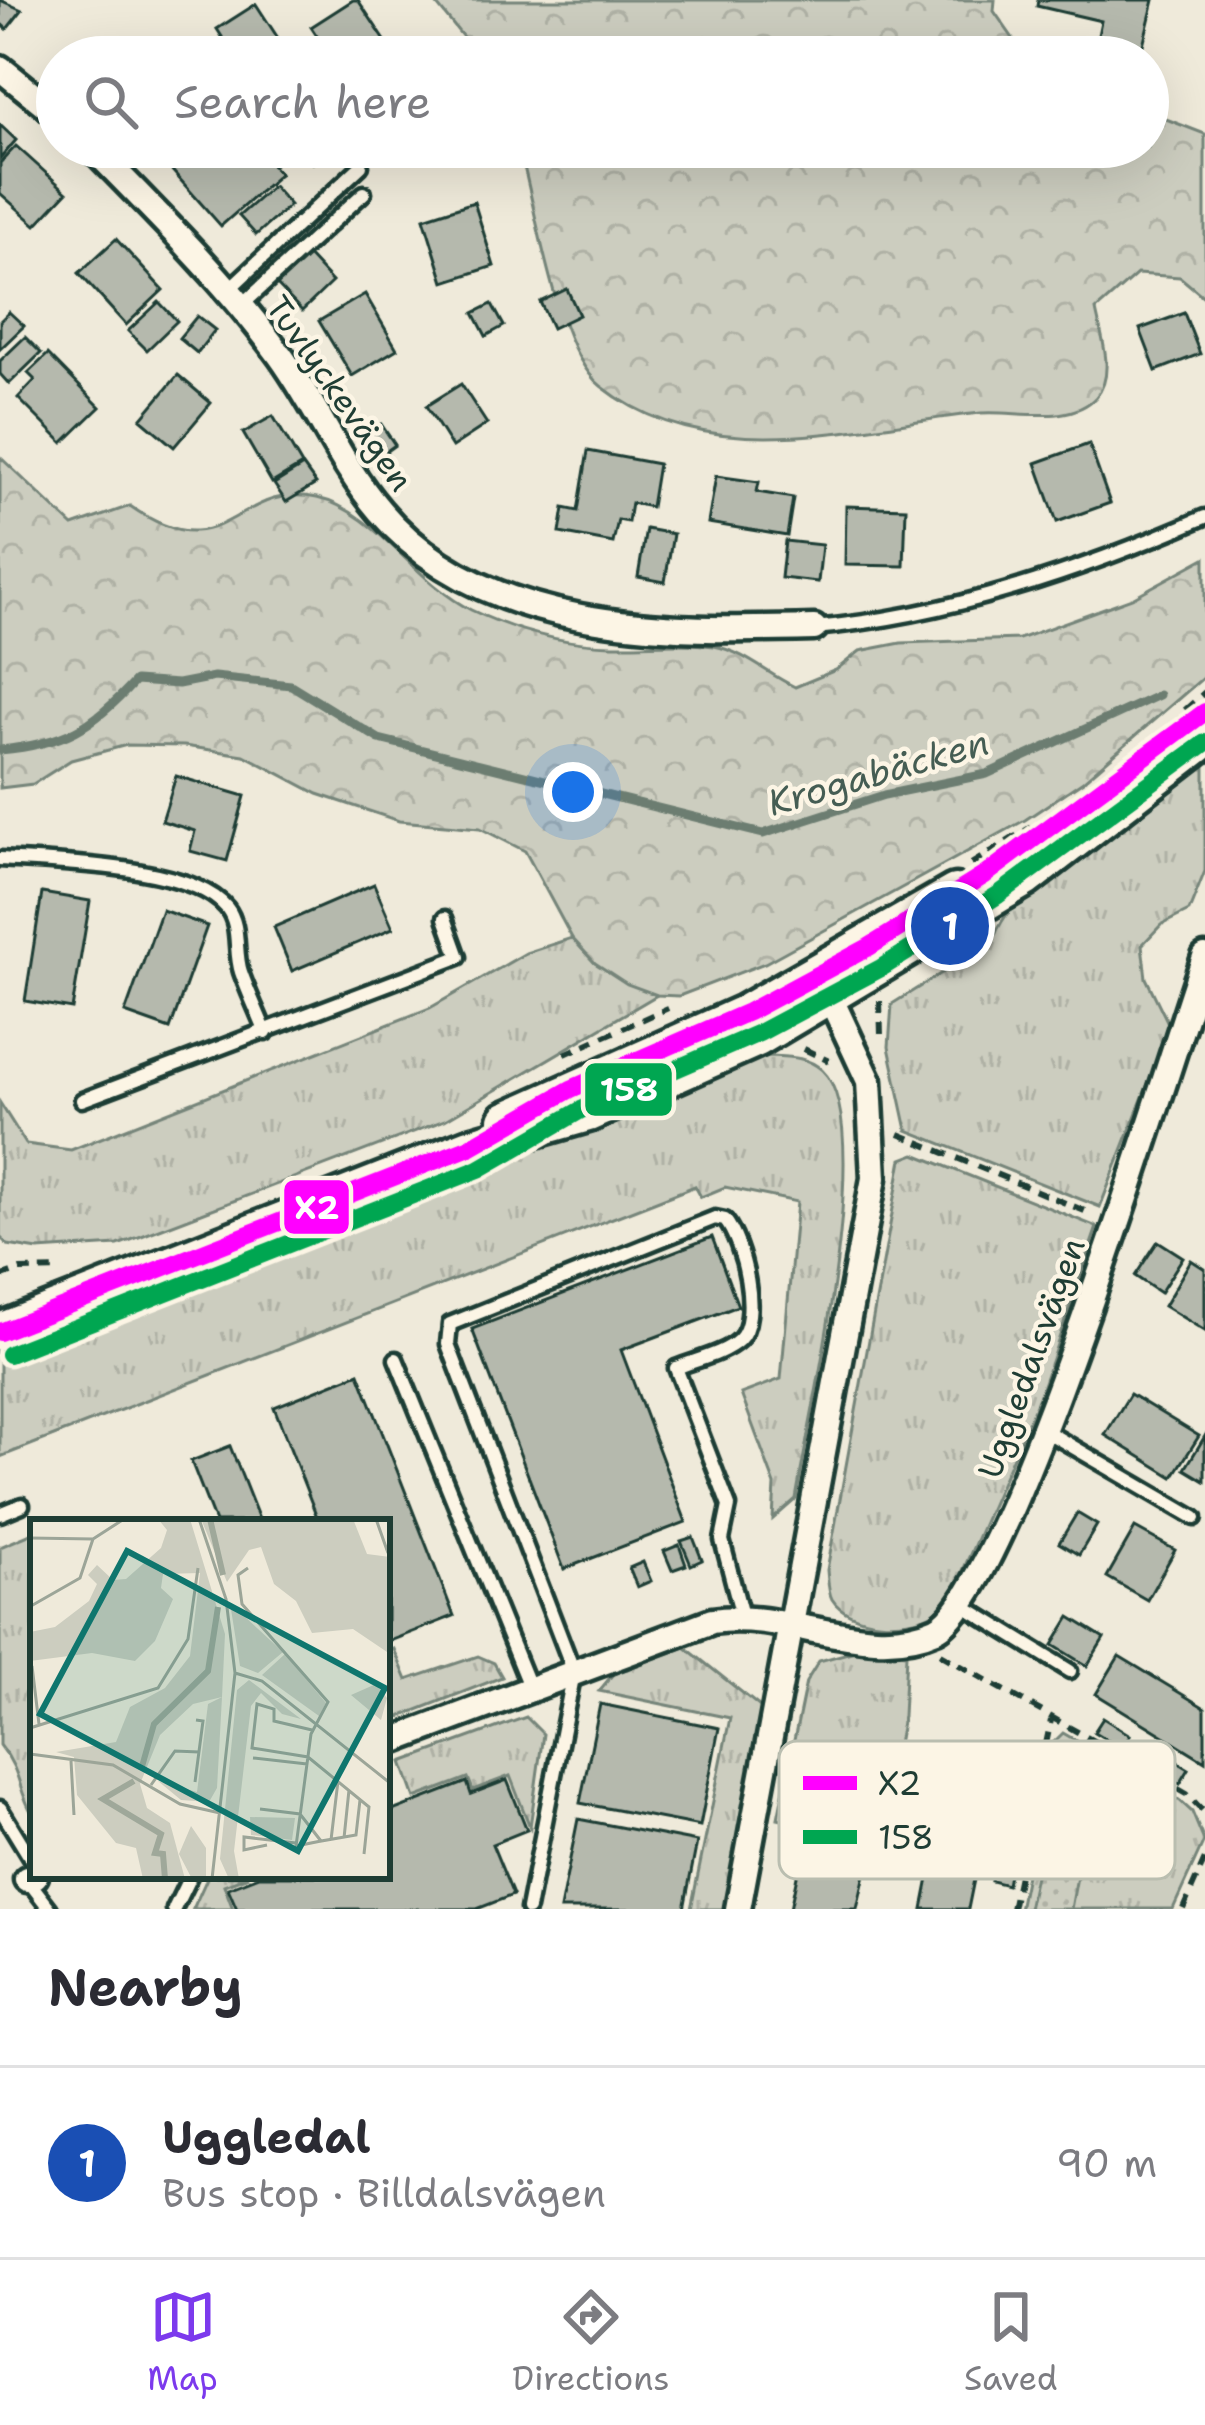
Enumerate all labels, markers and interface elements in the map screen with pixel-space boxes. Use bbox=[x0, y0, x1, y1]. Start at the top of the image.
search box bbox=[36, 36, 1169, 168]
icon: search bbox=[78, 69, 144, 135]
text: Search here bbox=[174, 72, 431, 132]
street label: Tuvlyckevägen bbox=[255, 286, 424, 500]
water label: Krogabäcken bbox=[762, 718, 994, 827]
your location bbox=[543, 762, 603, 822]
pin: 1 bbox=[911, 881, 989, 971]
line badge: 158 bbox=[583, 1061, 674, 1118]
text: 158 bbox=[600, 1067, 658, 1112]
line badge: X2 bbox=[282, 1178, 351, 1236]
text: X2 bbox=[295, 1185, 339, 1230]
street label: Uggledalsvägen bbox=[967, 1232, 1096, 1485]
inset map bbox=[30, 1519, 390, 1879]
legend bbox=[779, 1741, 1175, 1879]
text: X2 bbox=[878, 1761, 921, 1806]
text: 158 bbox=[878, 1815, 934, 1860]
text: Nearby bbox=[48, 1953, 243, 2021]
text: Uggledal bbox=[162, 2107, 371, 2167]
text: 1 bbox=[78, 2137, 96, 2189]
text: 90 m bbox=[1056, 2137, 1157, 2189]
text: Bus stop · Billdalsvägen bbox=[162, 2167, 606, 2219]
tab: Map bbox=[147, 2284, 218, 2401]
tab: Directions bbox=[512, 2284, 670, 2401]
tab: Saved bbox=[964, 2284, 1058, 2401]

